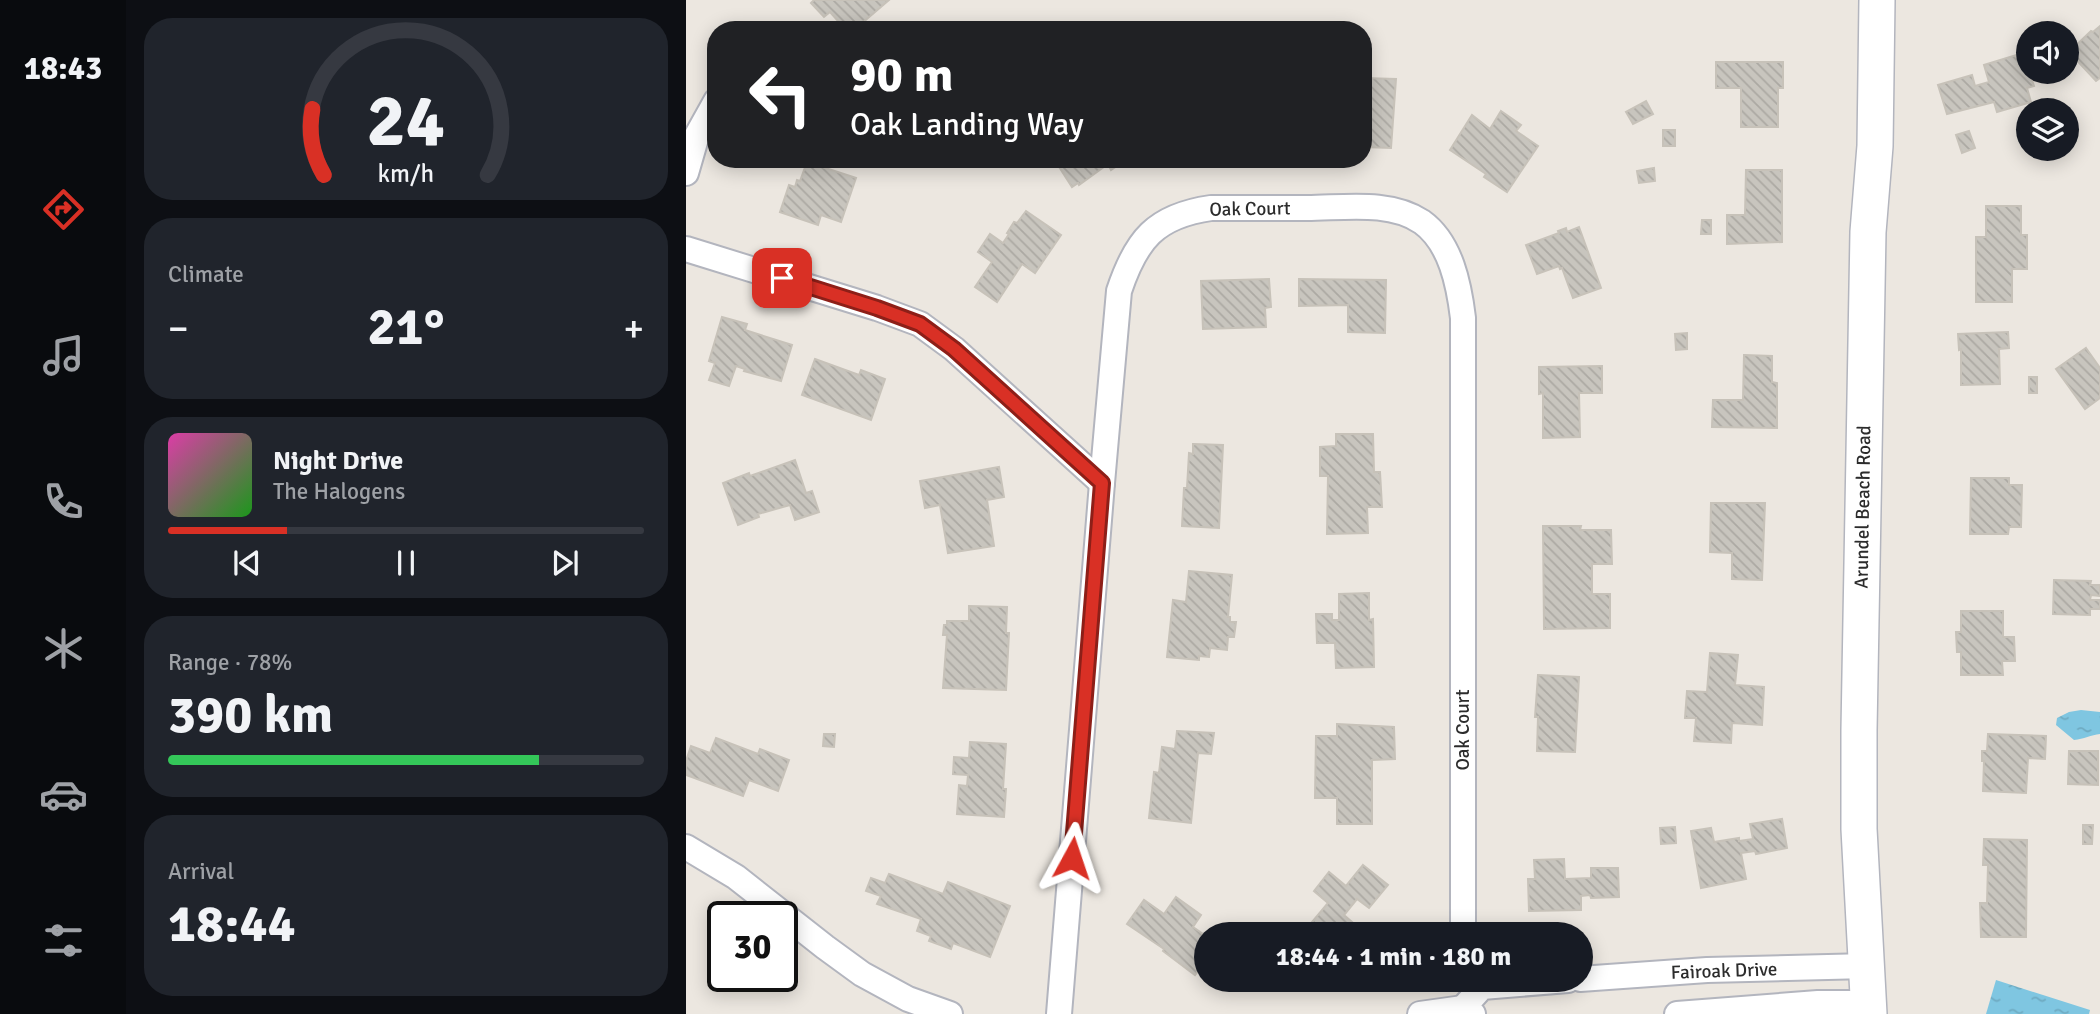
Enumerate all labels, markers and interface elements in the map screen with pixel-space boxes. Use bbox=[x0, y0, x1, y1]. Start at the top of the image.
map controls bbox=[2016, 21, 2079, 161]
button: sound bbox=[2016, 21, 2079, 84]
text: 90 m bbox=[850, 45, 953, 105]
text: 18:43 bbox=[24, 49, 102, 88]
icon: left bbox=[735, 49, 826, 140]
text: 24 bbox=[367, 77, 445, 166]
button: layers bbox=[2016, 98, 2079, 161]
text: Oak Landing Way bbox=[850, 105, 1084, 144]
text: km/h bbox=[378, 158, 434, 189]
icon: directions bbox=[39, 185, 88, 234]
street label: Oak Court bbox=[1209, 196, 1291, 222]
pin bbox=[752, 248, 812, 308]
icon: arrive bbox=[763, 259, 801, 297]
text: Climate bbox=[168, 260, 244, 289]
text: 21° bbox=[368, 295, 444, 359]
text: − bbox=[168, 305, 189, 352]
text: + bbox=[623, 305, 644, 352]
icon: music bbox=[39, 331, 88, 380]
street label: Arundel Beach Road bbox=[1850, 425, 1876, 589]
text: Night Drive bbox=[273, 445, 403, 477]
icon: phone bbox=[39, 477, 88, 526]
text: The Halogens bbox=[273, 477, 405, 506]
icon: previous bbox=[228, 544, 266, 582]
icon: pause bbox=[387, 544, 425, 582]
icon: next bbox=[546, 544, 584, 582]
icon: climate bbox=[39, 624, 88, 673]
text: Range · 78% bbox=[168, 648, 292, 677]
text: 390 km bbox=[168, 683, 333, 747]
street label: Oak Court bbox=[1451, 689, 1475, 771]
icon: car bbox=[39, 770, 88, 819]
position arrow bbox=[1035, 821, 1109, 895]
text: Arrival bbox=[168, 857, 234, 886]
text: 18:44 bbox=[168, 892, 296, 956]
speed limit sign: 30 bbox=[707, 901, 798, 992]
icon: filters bbox=[39, 916, 88, 965]
text: 18:44 · 1 min · 180 m bbox=[1276, 941, 1511, 973]
street label: Fairoak Drive bbox=[1670, 957, 1778, 985]

